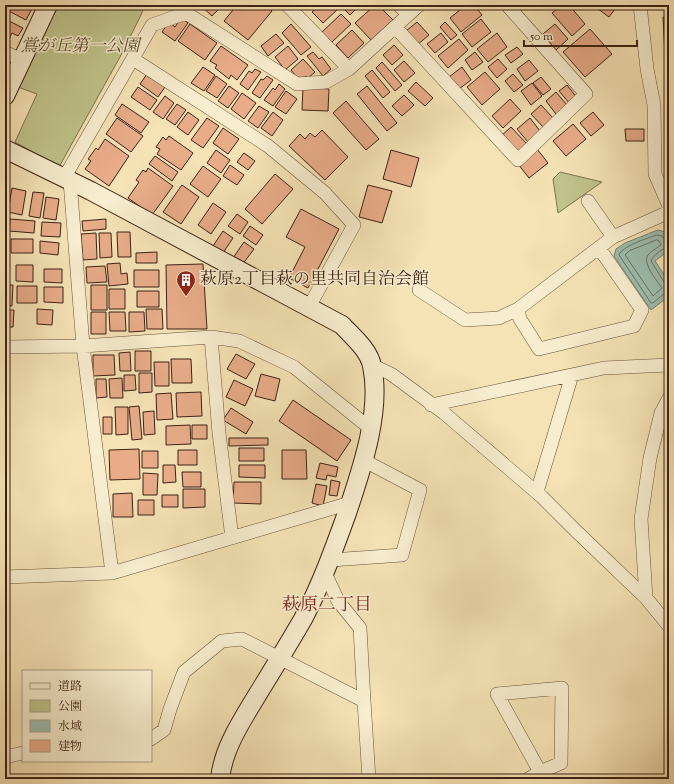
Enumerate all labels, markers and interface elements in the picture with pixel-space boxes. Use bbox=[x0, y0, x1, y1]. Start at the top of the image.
scale bar bbox=[524, 22, 637, 48]
text: 50 m bbox=[529, 28, 553, 46]
park label: 鴬が丘第一公園 bbox=[21, 35, 142, 59]
place label: 萩原2丁目萩の里共同自治会館 bbox=[200, 268, 429, 292]
building icon: 萩原2丁目萩の里共同自治会館 bbox=[175, 269, 197, 297]
district label: 萩原二丁目 bbox=[282, 593, 372, 619]
legend bbox=[22, 670, 152, 762]
text: 道路 bbox=[58, 678, 82, 696]
text: 公園 bbox=[58, 698, 82, 716]
text: 水域 bbox=[58, 718, 82, 736]
text: 建物 bbox=[58, 738, 82, 756]

